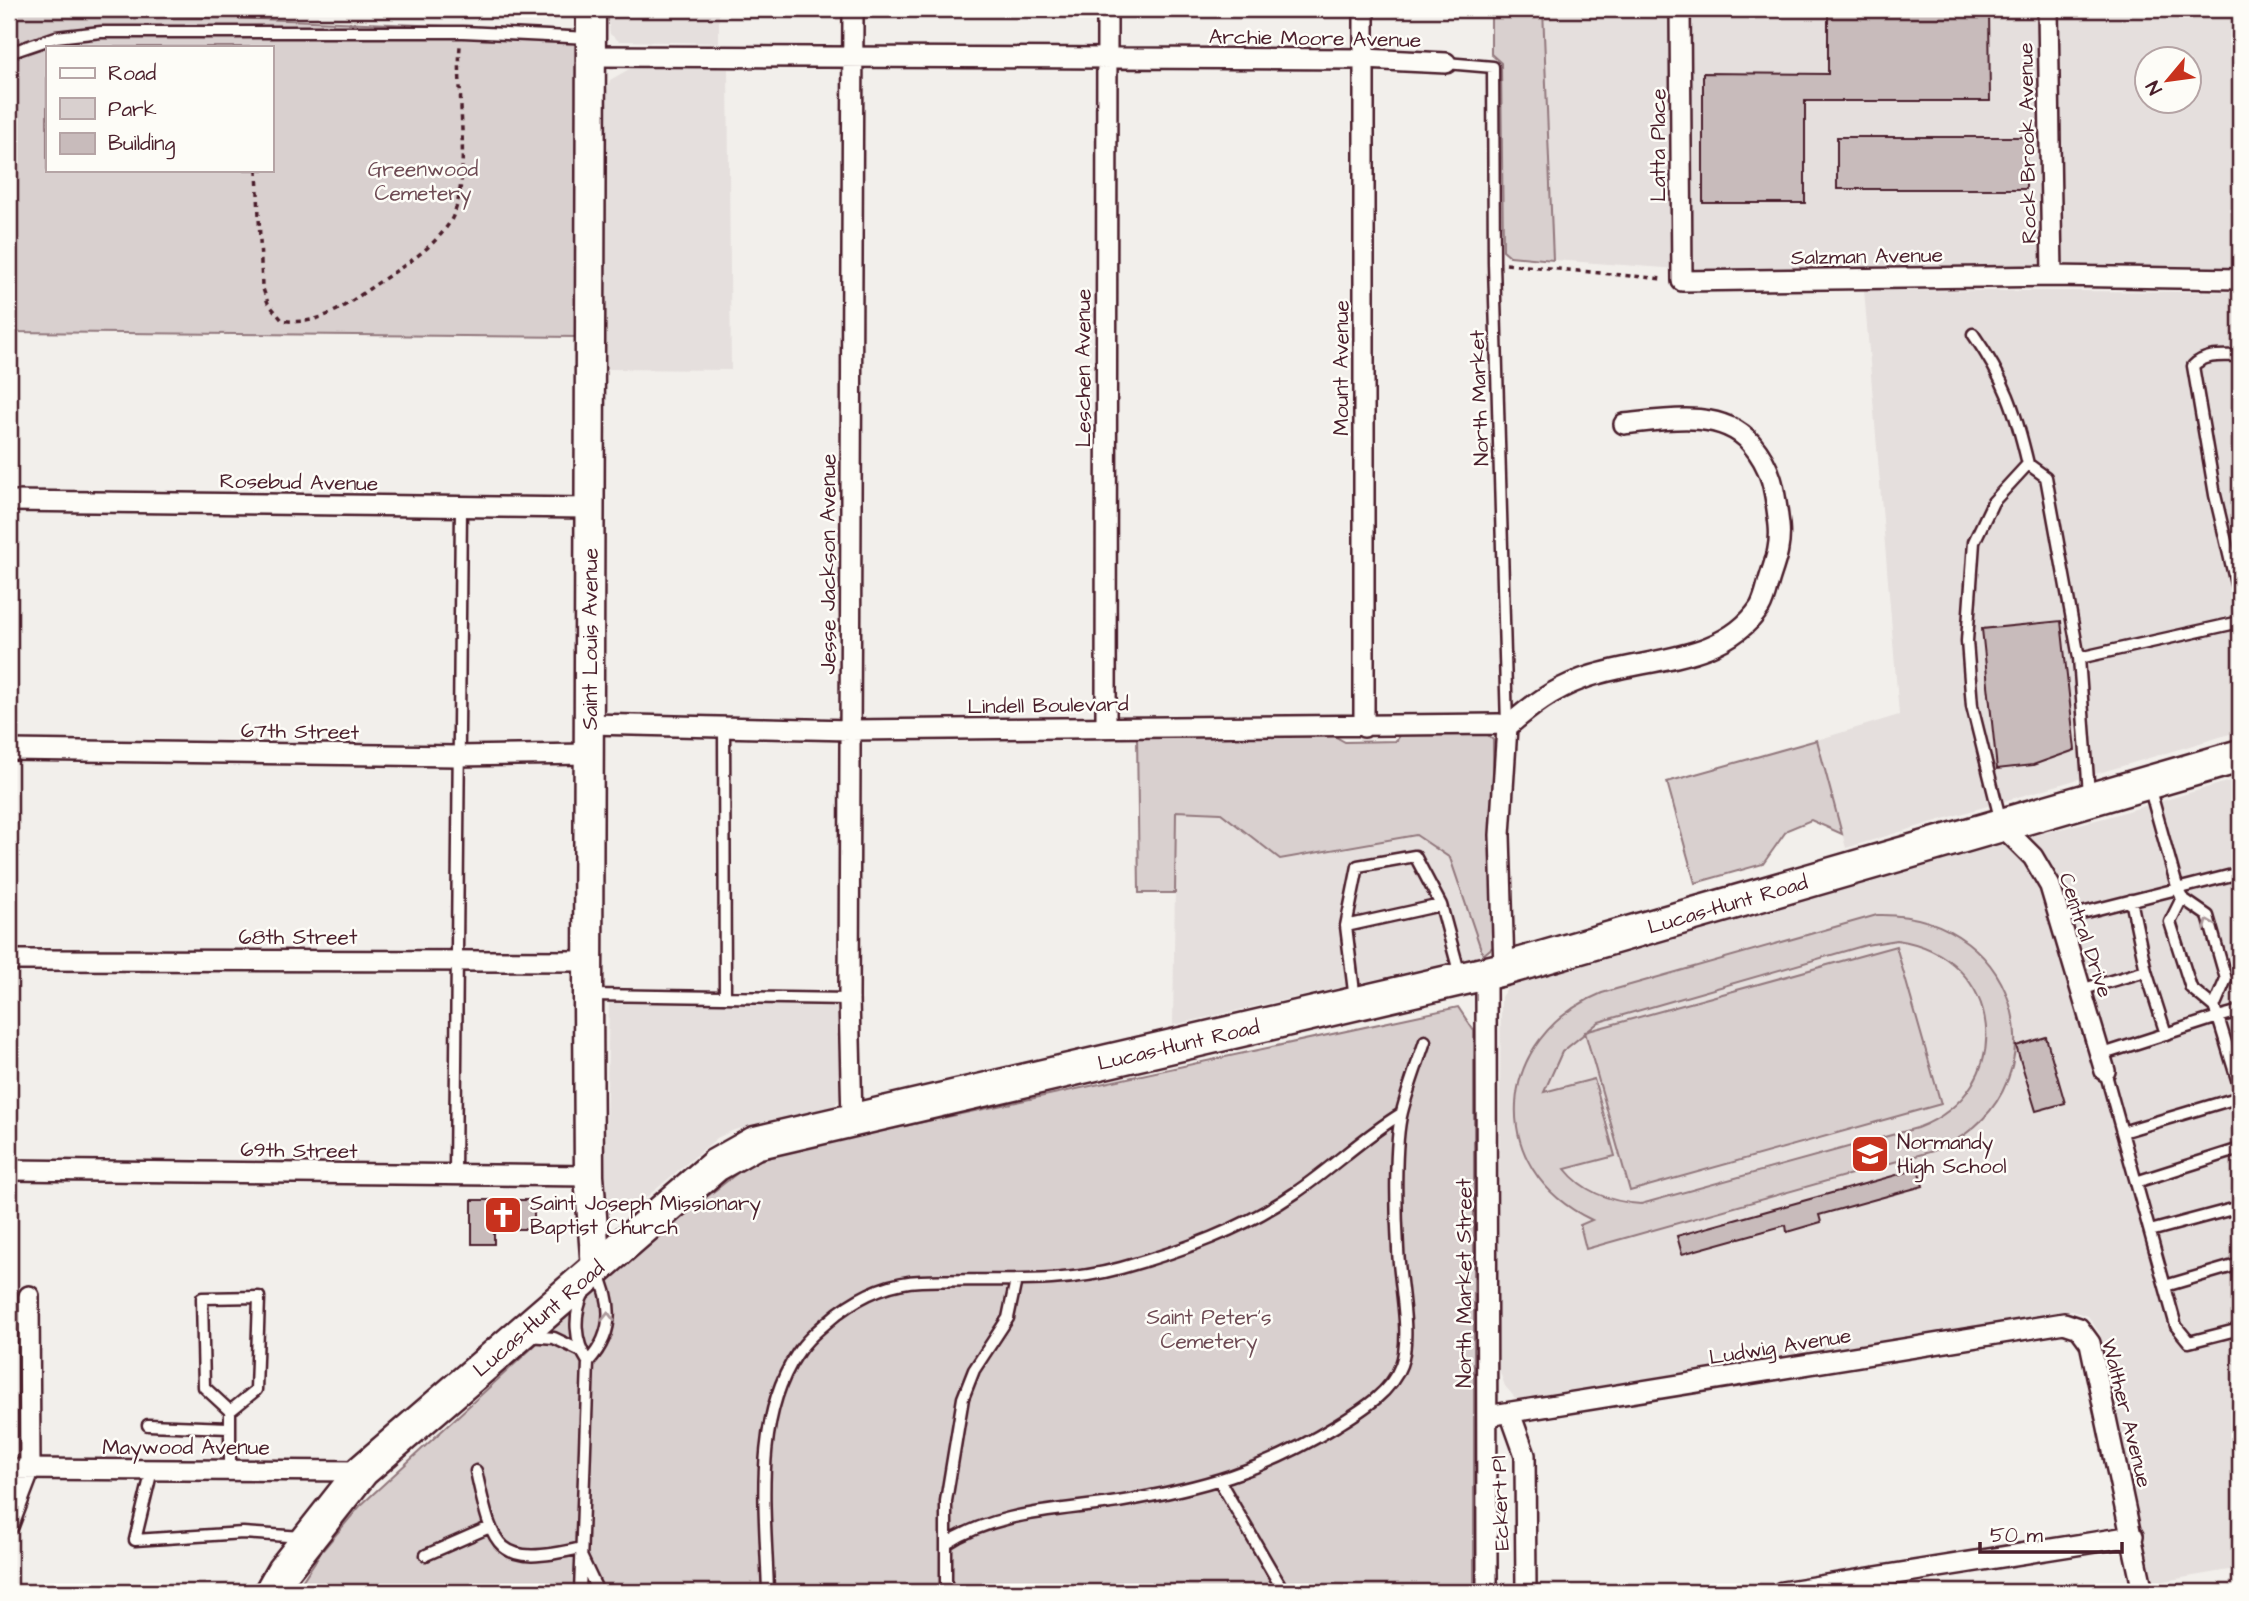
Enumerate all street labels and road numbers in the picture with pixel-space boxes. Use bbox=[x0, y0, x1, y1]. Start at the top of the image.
street label: Archie Moore Avenue bbox=[1209, 22, 1421, 55]
street label: Rock Brook Avenue bbox=[2011, 42, 2044, 244]
street label: Latta Place bbox=[1644, 88, 1673, 202]
street label: Salzman Avenue bbox=[1791, 241, 1943, 272]
street label: Leschen Avenue bbox=[1069, 289, 1098, 447]
street label: Mount Avenue bbox=[1327, 300, 1356, 436]
street label: North Market bbox=[1463, 329, 1496, 467]
street label: Jesse Jackson Avenue bbox=[814, 454, 843, 674]
street label: Rosebud Avenue bbox=[219, 467, 379, 498]
street label: Saint Louis Avenue bbox=[576, 548, 605, 730]
street label: Lindell Boulevard bbox=[967, 690, 1129, 721]
street label: 67th Street bbox=[241, 716, 360, 747]
street label: Lucas-Hunt Road bbox=[1644, 868, 1811, 942]
street label: Central Drive bbox=[2052, 869, 2119, 1001]
street label: 68th Street bbox=[239, 923, 358, 952]
street label: Lucas-Hunt Road bbox=[1095, 1012, 1263, 1078]
street label: 69th Street bbox=[240, 1135, 358, 1166]
street label: North Market Street bbox=[1450, 1178, 1479, 1388]
street label: Lucas-Hunt Road bbox=[467, 1254, 611, 1384]
street label: Ludwig Avenue bbox=[1707, 1321, 1854, 1374]
street label: Walther Avenue bbox=[2094, 1336, 2159, 1490]
street label: Maywood Avenue bbox=[102, 1433, 270, 1464]
street label: Eckert Pl bbox=[1484, 1455, 1517, 1551]

